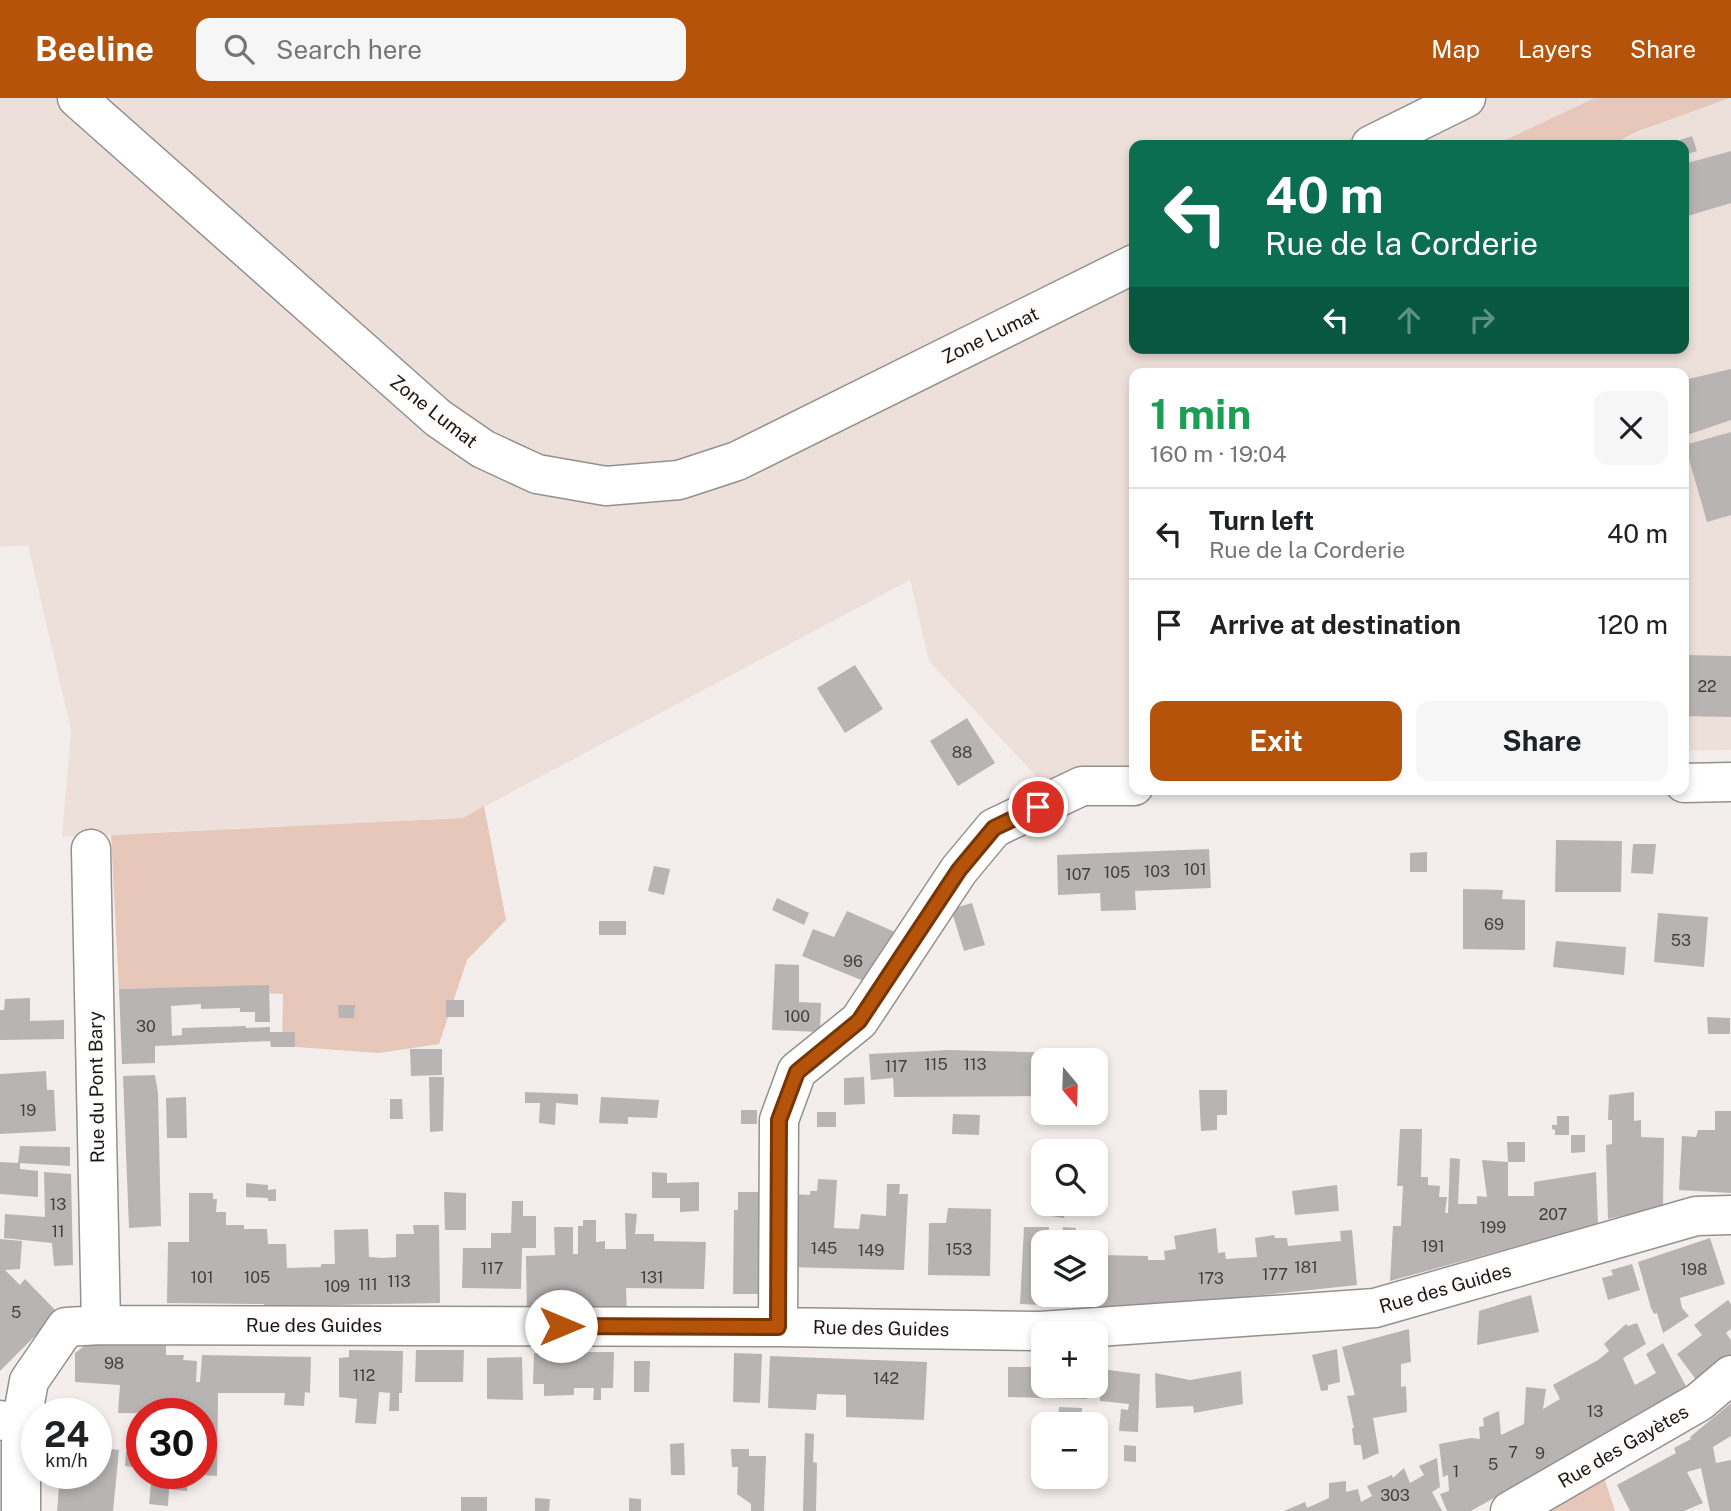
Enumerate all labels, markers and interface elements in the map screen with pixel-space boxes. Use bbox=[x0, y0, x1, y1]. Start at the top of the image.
search box bbox=[196, 18, 686, 81]
text: Beeline bbox=[35, 30, 154, 68]
icon: search bbox=[220, 30, 258, 68]
text: Search here bbox=[276, 34, 422, 65]
text: Map bbox=[1431, 35, 1480, 63]
text: Layers bbox=[1518, 35, 1592, 63]
text: Share bbox=[1630, 35, 1696, 63]
text: 40 m bbox=[1265, 166, 1384, 224]
icon: left bbox=[1150, 168, 1241, 259]
text: Rue de la Corderie bbox=[1265, 225, 1538, 262]
icon: left bbox=[1317, 301, 1355, 339]
icon: ahead bbox=[1390, 301, 1428, 339]
icon: right bbox=[1463, 301, 1501, 339]
street label: Zone Lumat bbox=[938, 302, 1042, 368]
street label: Zone Lumat bbox=[386, 370, 482, 452]
text: 1 min bbox=[1150, 389, 1251, 438]
button: close bbox=[1594, 391, 1668, 465]
text: 160 m · 19:04 bbox=[1150, 440, 1287, 467]
text: Turn left bbox=[1209, 505, 1314, 536]
icon: left bbox=[1150, 515, 1188, 553]
text: 40 m bbox=[1607, 518, 1668, 549]
text: Rue de la Corderie bbox=[1209, 536, 1405, 563]
icon: arrive bbox=[1150, 606, 1188, 644]
text: Arrive at destination bbox=[1209, 609, 1461, 640]
text: 120 m bbox=[1597, 609, 1668, 640]
house number: 22 bbox=[1697, 677, 1717, 696]
button: Exit bbox=[1150, 701, 1402, 781]
button: Share bbox=[1416, 701, 1668, 781]
house number: 88 bbox=[952, 743, 972, 762]
pin bbox=[1008, 777, 1068, 837]
icon: arrive bbox=[1019, 788, 1057, 826]
house number: 101 bbox=[1184, 860, 1206, 879]
house number: 103 bbox=[1144, 862, 1170, 881]
house number: 105 bbox=[1104, 863, 1130, 882]
house number: 107 bbox=[1065, 865, 1091, 884]
house number: 69 bbox=[1484, 915, 1504, 934]
house number: 53 bbox=[1671, 931, 1691, 950]
house number: 96 bbox=[843, 952, 863, 971]
house number: 100 bbox=[784, 1007, 810, 1026]
street label: Rue du Pont Bary bbox=[84, 1011, 108, 1163]
house number: 30 bbox=[136, 1017, 156, 1036]
north arrow bbox=[1031, 1048, 1108, 1125]
map controls bbox=[1031, 1048, 1108, 1489]
house number: 115 bbox=[924, 1055, 948, 1074]
house number: 113 bbox=[963, 1055, 987, 1074]
house number: 117 bbox=[885, 1057, 907, 1076]
house number: 19 bbox=[20, 1101, 36, 1120]
button: search bbox=[1031, 1139, 1108, 1216]
house number: 13 bbox=[50, 1195, 66, 1214]
house number: 207 bbox=[1539, 1205, 1567, 1224]
house number: 199 bbox=[1480, 1218, 1506, 1237]
house number: 11 bbox=[51, 1222, 65, 1241]
button: layers bbox=[1031, 1230, 1108, 1307]
house number: 191 bbox=[1421, 1237, 1445, 1256]
house number: 145 bbox=[811, 1239, 837, 1258]
house number: 153 bbox=[946, 1240, 972, 1259]
house number: 149 bbox=[858, 1241, 884, 1260]
house number: 181 bbox=[1294, 1258, 1318, 1277]
house number: 117 bbox=[481, 1259, 503, 1278]
street label: Rue des Guides bbox=[1376, 1259, 1514, 1317]
house number: 198 bbox=[1681, 1260, 1707, 1279]
house number: 177 bbox=[1262, 1265, 1288, 1284]
house number: 101 bbox=[191, 1268, 213, 1287]
house number: 105 bbox=[244, 1268, 270, 1287]
house number: 131 bbox=[640, 1268, 664, 1287]
house number: 173 bbox=[1198, 1269, 1224, 1288]
house number: 113 bbox=[387, 1272, 411, 1291]
house number: 111 bbox=[358, 1275, 378, 1294]
house number: 109 bbox=[324, 1277, 350, 1296]
position arrow bbox=[524, 1289, 598, 1363]
house number: 5 bbox=[11, 1303, 21, 1322]
street label: Rue des Guides bbox=[246, 1314, 382, 1336]
street label: Rue des Guides bbox=[813, 1316, 949, 1340]
button: + bbox=[1031, 1321, 1108, 1398]
house number: 98 bbox=[104, 1354, 124, 1373]
house number: 112 bbox=[353, 1366, 375, 1385]
house number: 142 bbox=[873, 1369, 899, 1388]
speed limit sign: 30 bbox=[126, 1398, 217, 1489]
street label: Rue des Gayètes bbox=[1554, 1400, 1692, 1492]
house number: 13 bbox=[1587, 1402, 1603, 1421]
button: − bbox=[1031, 1412, 1108, 1489]
text: 24 bbox=[44, 1414, 89, 1455]
house number: 7 bbox=[1508, 1443, 1518, 1462]
house number: 9 bbox=[1535, 1444, 1545, 1463]
text: km/h bbox=[45, 1450, 88, 1471]
house number: 5 bbox=[1488, 1455, 1498, 1474]
house number: 1 bbox=[1453, 1462, 1459, 1481]
house number: 303 bbox=[1380, 1486, 1410, 1505]

